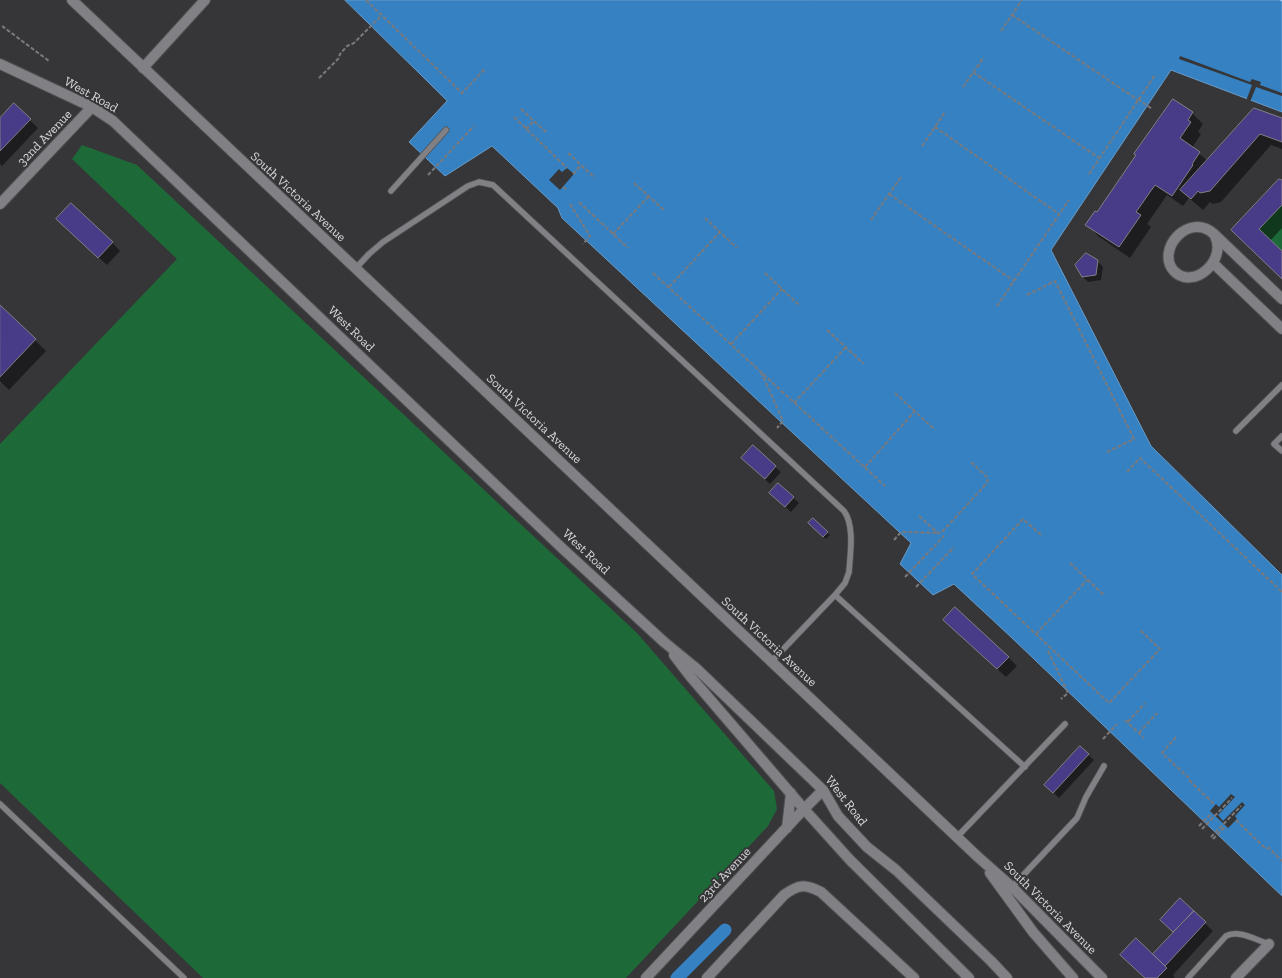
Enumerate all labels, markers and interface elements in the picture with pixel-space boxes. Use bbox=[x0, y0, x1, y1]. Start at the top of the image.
street label: West Road bbox=[61, 74, 121, 116]
street label: 32nd Avenue bbox=[14, 107, 76, 169]
street label: South Victoria Avenue bbox=[247, 149, 349, 245]
street label: West Road bbox=[324, 303, 378, 355]
street label: South Victoria Avenue bbox=[483, 371, 585, 467]
street label: West Road bbox=[559, 526, 613, 578]
street label: South Victoria Avenue bbox=[718, 594, 820, 690]
street label: West Road bbox=[822, 773, 870, 829]
street label: 23rd Avenue bbox=[695, 844, 755, 906]
street label: South Victoria Avenue bbox=[1000, 858, 1100, 958]

